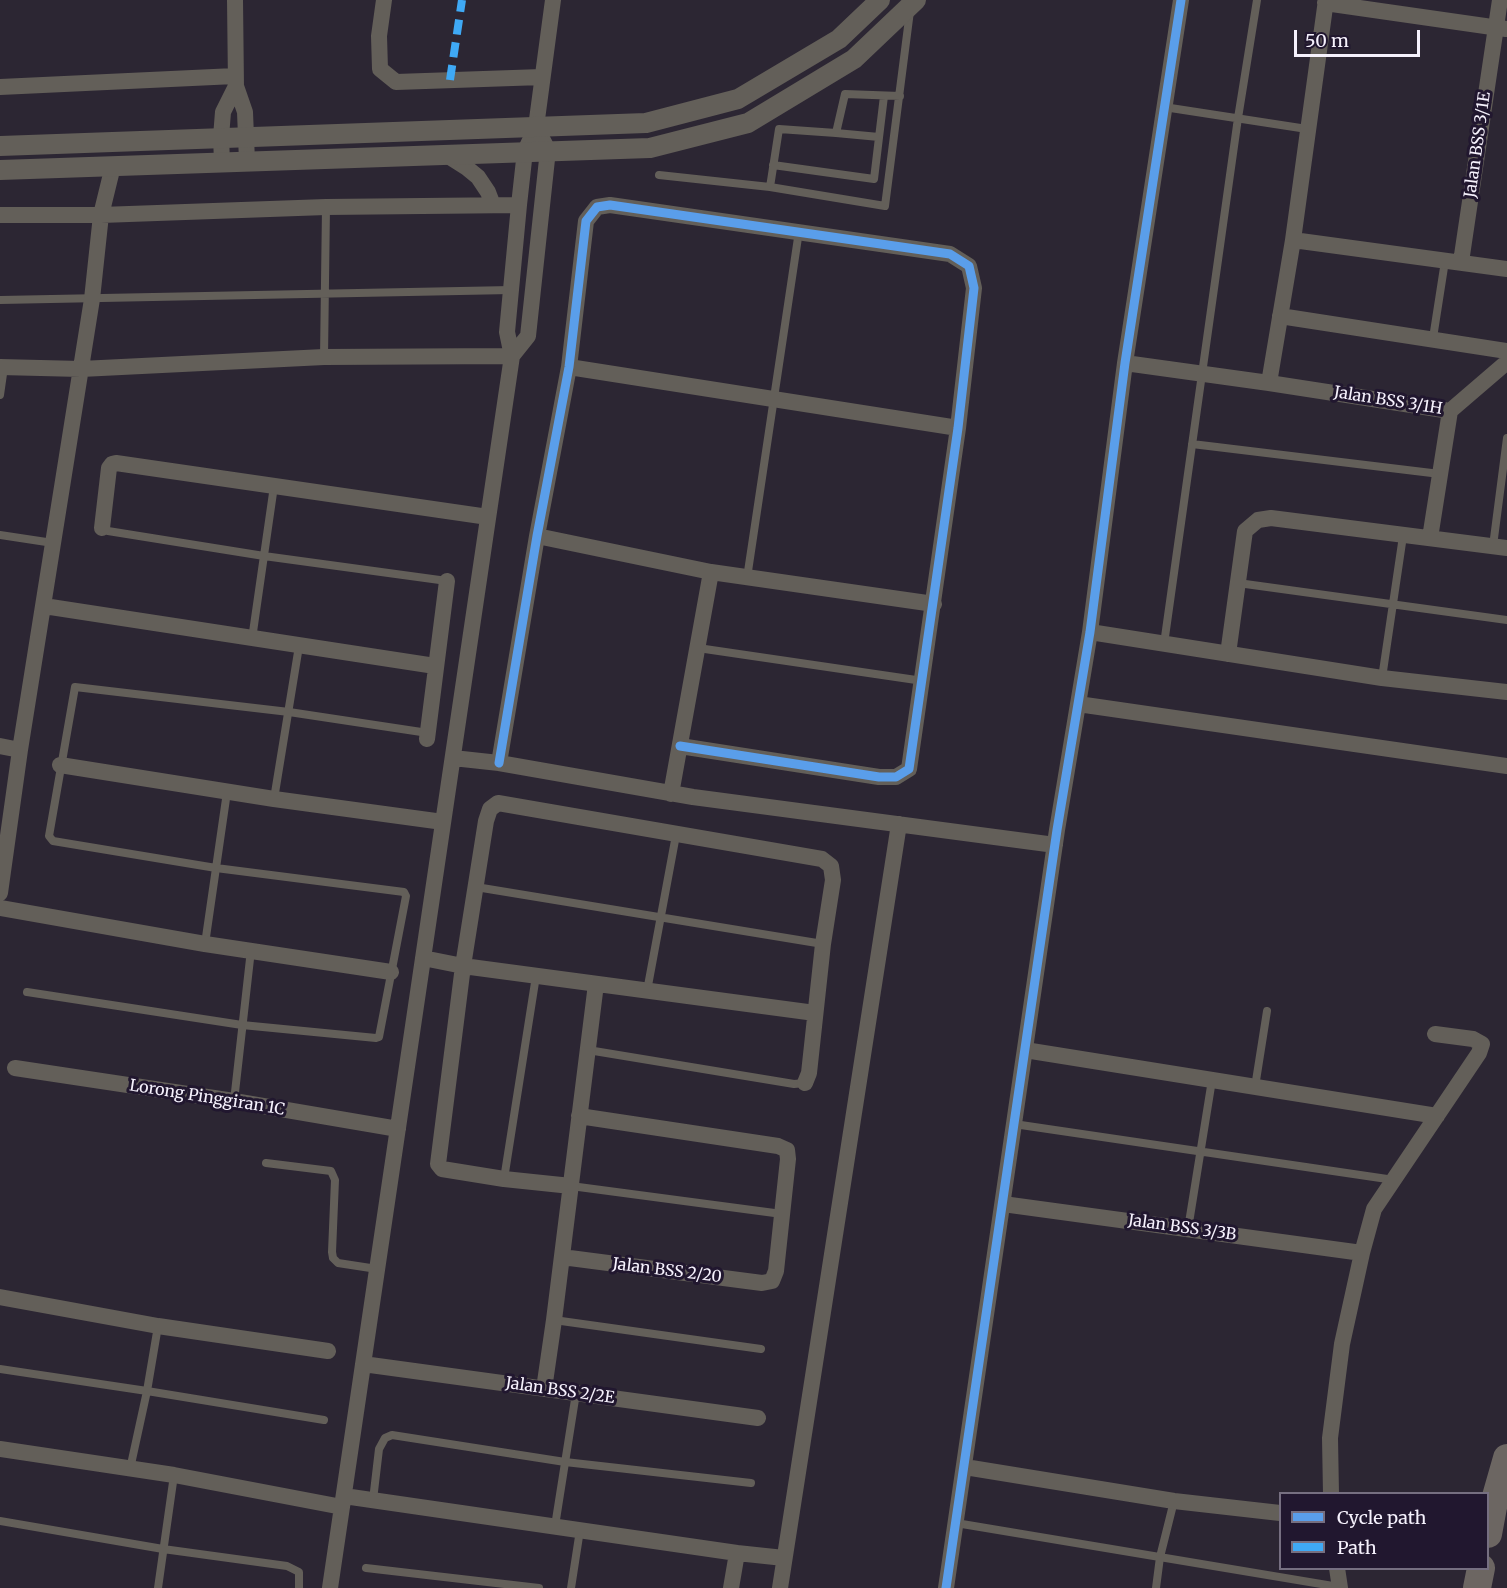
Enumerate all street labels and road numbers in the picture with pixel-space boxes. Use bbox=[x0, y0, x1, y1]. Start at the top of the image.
street label: Jalan BSS 3/1E bbox=[1461, 91, 1495, 199]
street label: Jalan BSS 3/1H bbox=[1332, 383, 1444, 419]
street label: Lorong Pinggiran 1C bbox=[128, 1076, 286, 1120]
street label: Jalan BSS 3/3B bbox=[1127, 1211, 1237, 1245]
street label: Jalan BSS 2/20 bbox=[611, 1255, 723, 1287]
street label: Jalan BSS 2/2E bbox=[504, 1374, 616, 1408]

